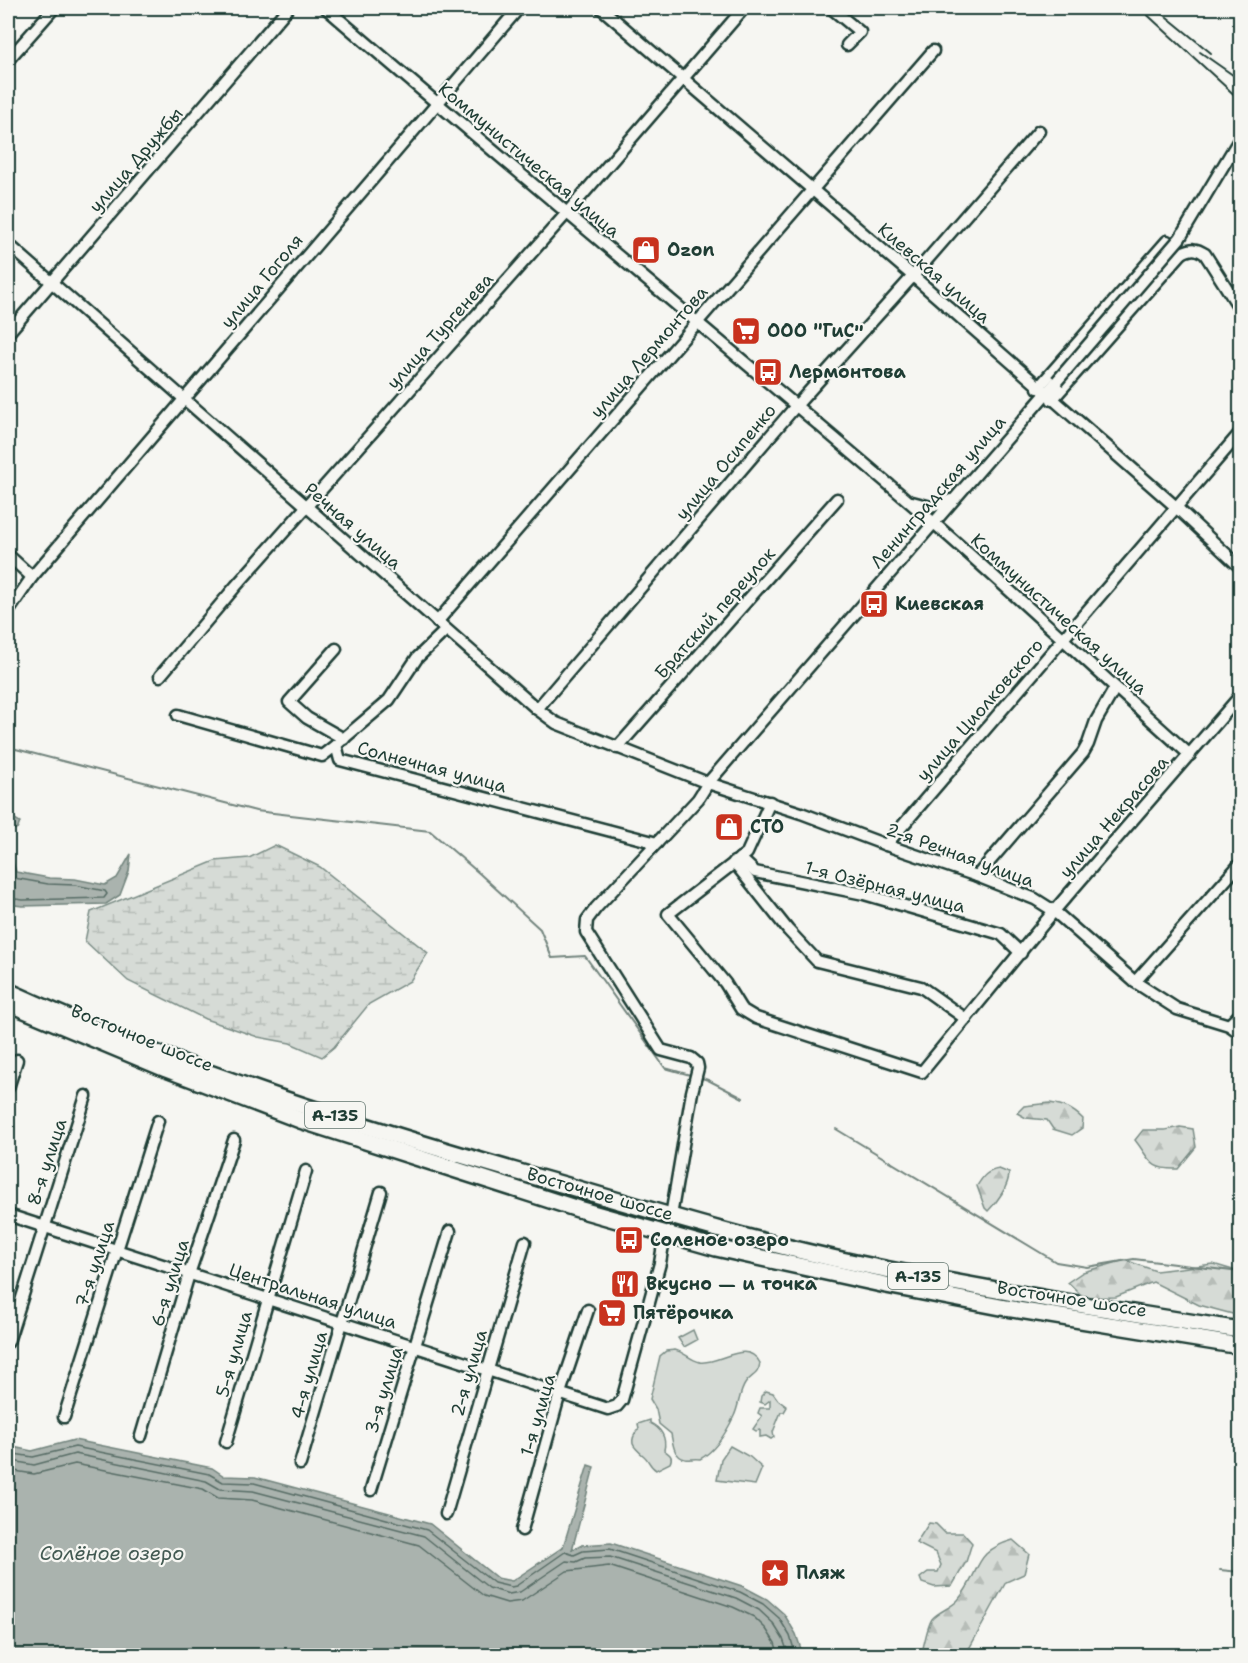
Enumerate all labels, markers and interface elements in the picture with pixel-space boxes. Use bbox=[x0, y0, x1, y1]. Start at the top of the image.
street label: Коммунистическая улица bbox=[433, 77, 625, 243]
street label: улица Дружбы bbox=[84, 102, 188, 218]
street label: Киевская улица bbox=[873, 217, 995, 329]
street label: улица Гоголя bbox=[215, 229, 309, 333]
shop icon: Ozon bbox=[630, 234, 662, 266]
place label: Ozon bbox=[667, 238, 714, 262]
street label: улица Тургенева bbox=[381, 268, 499, 394]
street label: улица Лермонтова bbox=[585, 281, 713, 423]
supermarket icon: ООО "ГиС" bbox=[730, 315, 762, 347]
place label: ООО "ГиС" bbox=[767, 319, 864, 343]
bus stop icon: Лермонтова bbox=[752, 356, 784, 388]
place label: Лермонтова bbox=[789, 360, 906, 384]
street label: улица Осипенко bbox=[670, 399, 782, 525]
street label: Ленинградская улица bbox=[865, 411, 1011, 573]
street label: Речная улица bbox=[299, 477, 407, 575]
street label: Коммунистическая улица bbox=[966, 528, 1152, 700]
street label: Братский переулок bbox=[649, 542, 781, 684]
bus stop icon: Киевская bbox=[858, 588, 890, 620]
place label: Киевская bbox=[895, 592, 984, 616]
street label: улица Циолковского bbox=[911, 633, 1049, 787]
street label: Солнечная улица bbox=[355, 736, 509, 798]
street label: улица Некрасова bbox=[1054, 751, 1174, 883]
shop icon: СТО bbox=[713, 811, 745, 843]
place label: СТО bbox=[750, 815, 784, 839]
street label: 2-я Речная улица bbox=[883, 817, 1037, 893]
street label: 1-я Озёрная улица bbox=[802, 855, 968, 919]
street label: Восточное шоссе bbox=[67, 999, 217, 1077]
road number: А-135 bbox=[305, 1102, 365, 1128]
street label: 8-я улица bbox=[22, 1115, 72, 1209]
street label: Восточное шоссе bbox=[524, 1162, 676, 1226]
street label: 7-я улица bbox=[70, 1218, 120, 1310]
bus stop icon: Соленое озеро bbox=[613, 1224, 645, 1256]
place label: Соленое озеро bbox=[650, 1228, 789, 1252]
street label: 6-я улица bbox=[145, 1236, 195, 1330]
street label: Центральная улица bbox=[226, 1258, 400, 1334]
road number: А-135 bbox=[888, 1263, 948, 1289]
restaurant icon: Вкусно — и точка bbox=[609, 1268, 641, 1300]
place label: Вкусно — и точка bbox=[646, 1272, 818, 1296]
street label: Восточное шоссе bbox=[995, 1275, 1149, 1323]
supermarket icon: Пятёрочка bbox=[596, 1297, 628, 1329]
place label: Пятёрочка bbox=[633, 1301, 734, 1325]
street label: 5-я улица bbox=[210, 1308, 258, 1400]
street label: 2-я улица bbox=[445, 1327, 493, 1419]
street label: 4-я улица bbox=[285, 1328, 333, 1422]
street label: 3-я улица bbox=[359, 1343, 409, 1437]
street label: 1-я улица bbox=[515, 1371, 561, 1459]
water label: Солёное озеро bbox=[40, 1540, 184, 1566]
place icon: Пляж bbox=[759, 1557, 791, 1589]
place label: Пляж bbox=[796, 1561, 846, 1585]

